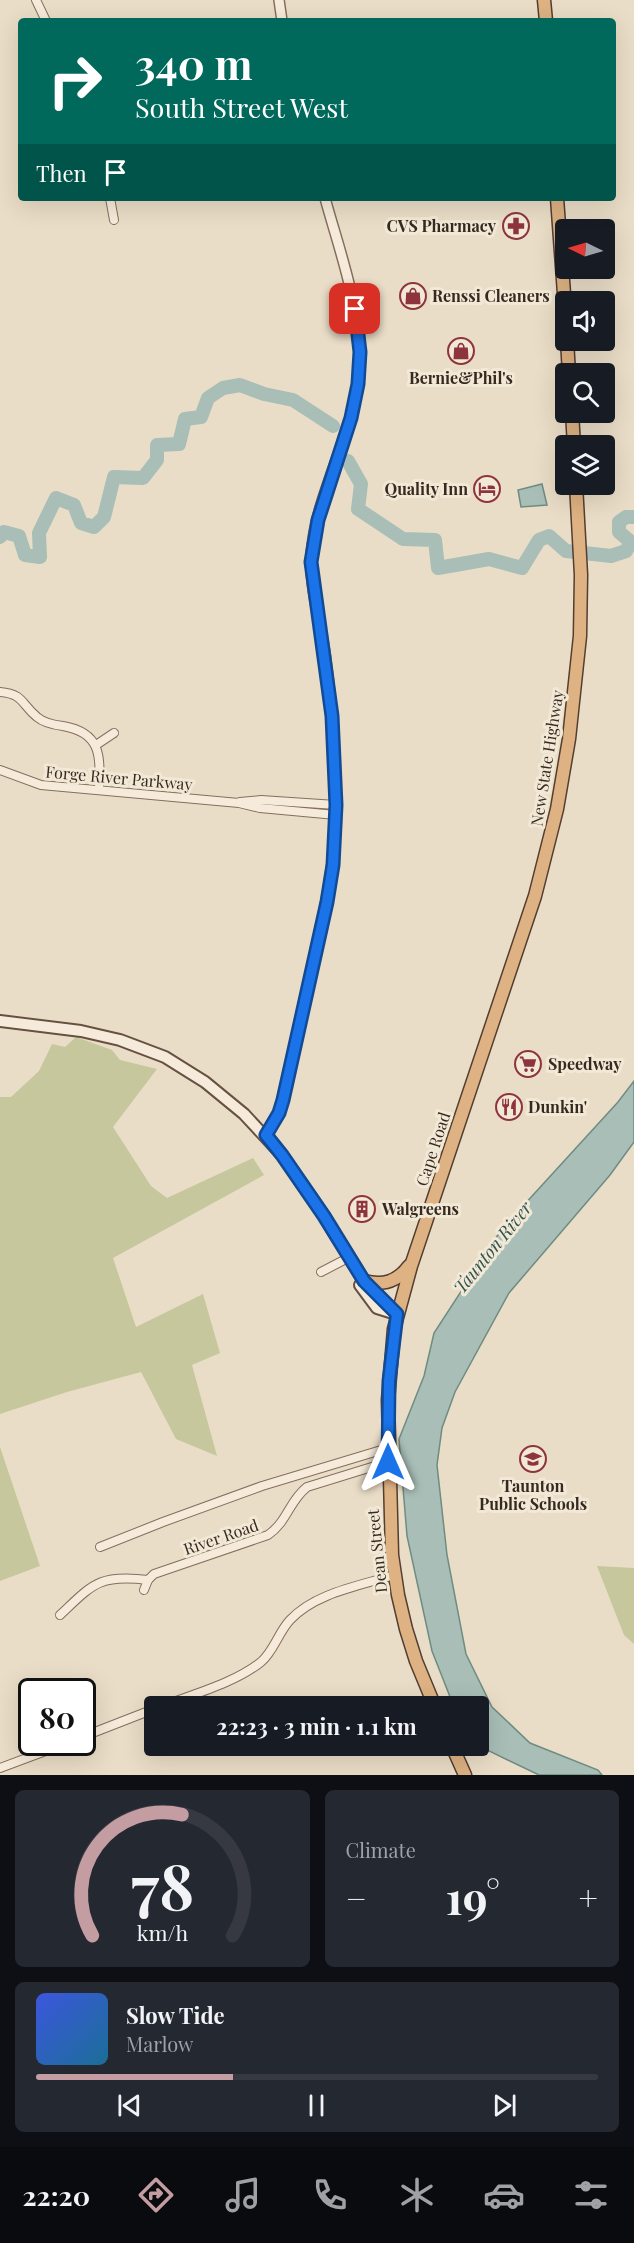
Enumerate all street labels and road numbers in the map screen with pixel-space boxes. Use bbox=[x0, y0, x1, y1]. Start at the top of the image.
street label: New State Highway bbox=[525, 688, 568, 828]
street label: Forge River Parkway bbox=[45, 761, 193, 794]
street label: Cape Road bbox=[411, 1109, 454, 1189]
street label: Dean Street bbox=[362, 1508, 391, 1594]
street label: River Road bbox=[181, 1514, 261, 1559]

